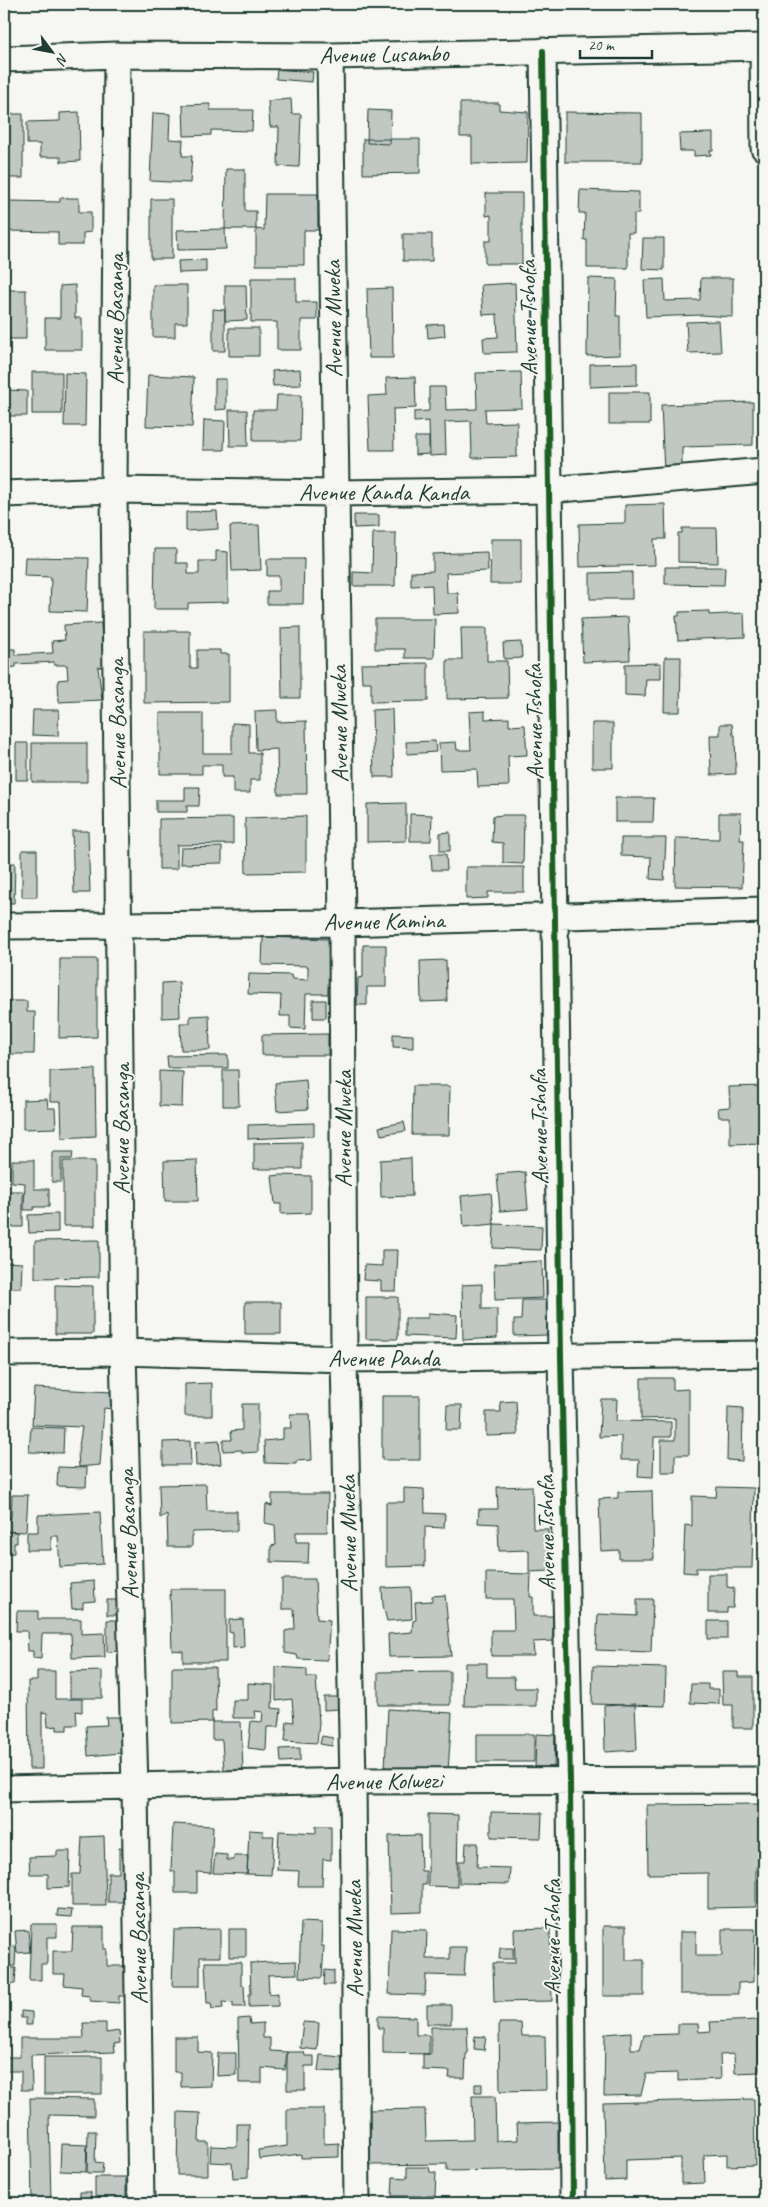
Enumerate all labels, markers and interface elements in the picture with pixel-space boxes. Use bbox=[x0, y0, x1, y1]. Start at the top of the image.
north arrow bbox=[28, 28, 78, 78]
scale bar bbox=[580, 28, 653, 60]
text: 20 m bbox=[588, 36, 615, 55]
street label: Avenue Lusambo bbox=[319, 38, 450, 70]
text: N bbox=[52, 50, 72, 69]
street label: Avenue Basanga bbox=[100, 251, 130, 384]
street label: Avenue Mweka bbox=[317, 259, 349, 378]
street label: Avenue Tshofa bbox=[512, 259, 544, 376]
street label: Avenue Kanda Kanda bbox=[299, 477, 470, 507]
street label: Avenue Basanga bbox=[101, 656, 133, 790]
street label: Avenue Tshofa bbox=[518, 663, 550, 780]
street label: Avenue Mweka bbox=[323, 664, 355, 783]
street label: Avenue Kamina bbox=[323, 905, 447, 937]
street label: Avenue Basanga bbox=[106, 1061, 136, 1194]
street label: Avenue Tshofa bbox=[523, 1068, 555, 1185]
street label: Avenue Mweka bbox=[328, 1069, 358, 1187]
street label: Avenue Panda bbox=[328, 1343, 441, 1373]
street label: Avenue Basanga bbox=[111, 1466, 145, 1600]
street label: Avenue Mweka bbox=[332, 1474, 364, 1593]
street label: Avenue Tshofa bbox=[530, 1474, 562, 1591]
street label: Avenue Kolwezi bbox=[325, 1765, 446, 1797]
street label: Avenue Basanga bbox=[122, 1871, 154, 2005]
street label: Avenue Tshofa bbox=[537, 1878, 567, 1995]
street label: Avenue Mweka bbox=[338, 1879, 370, 1998]

